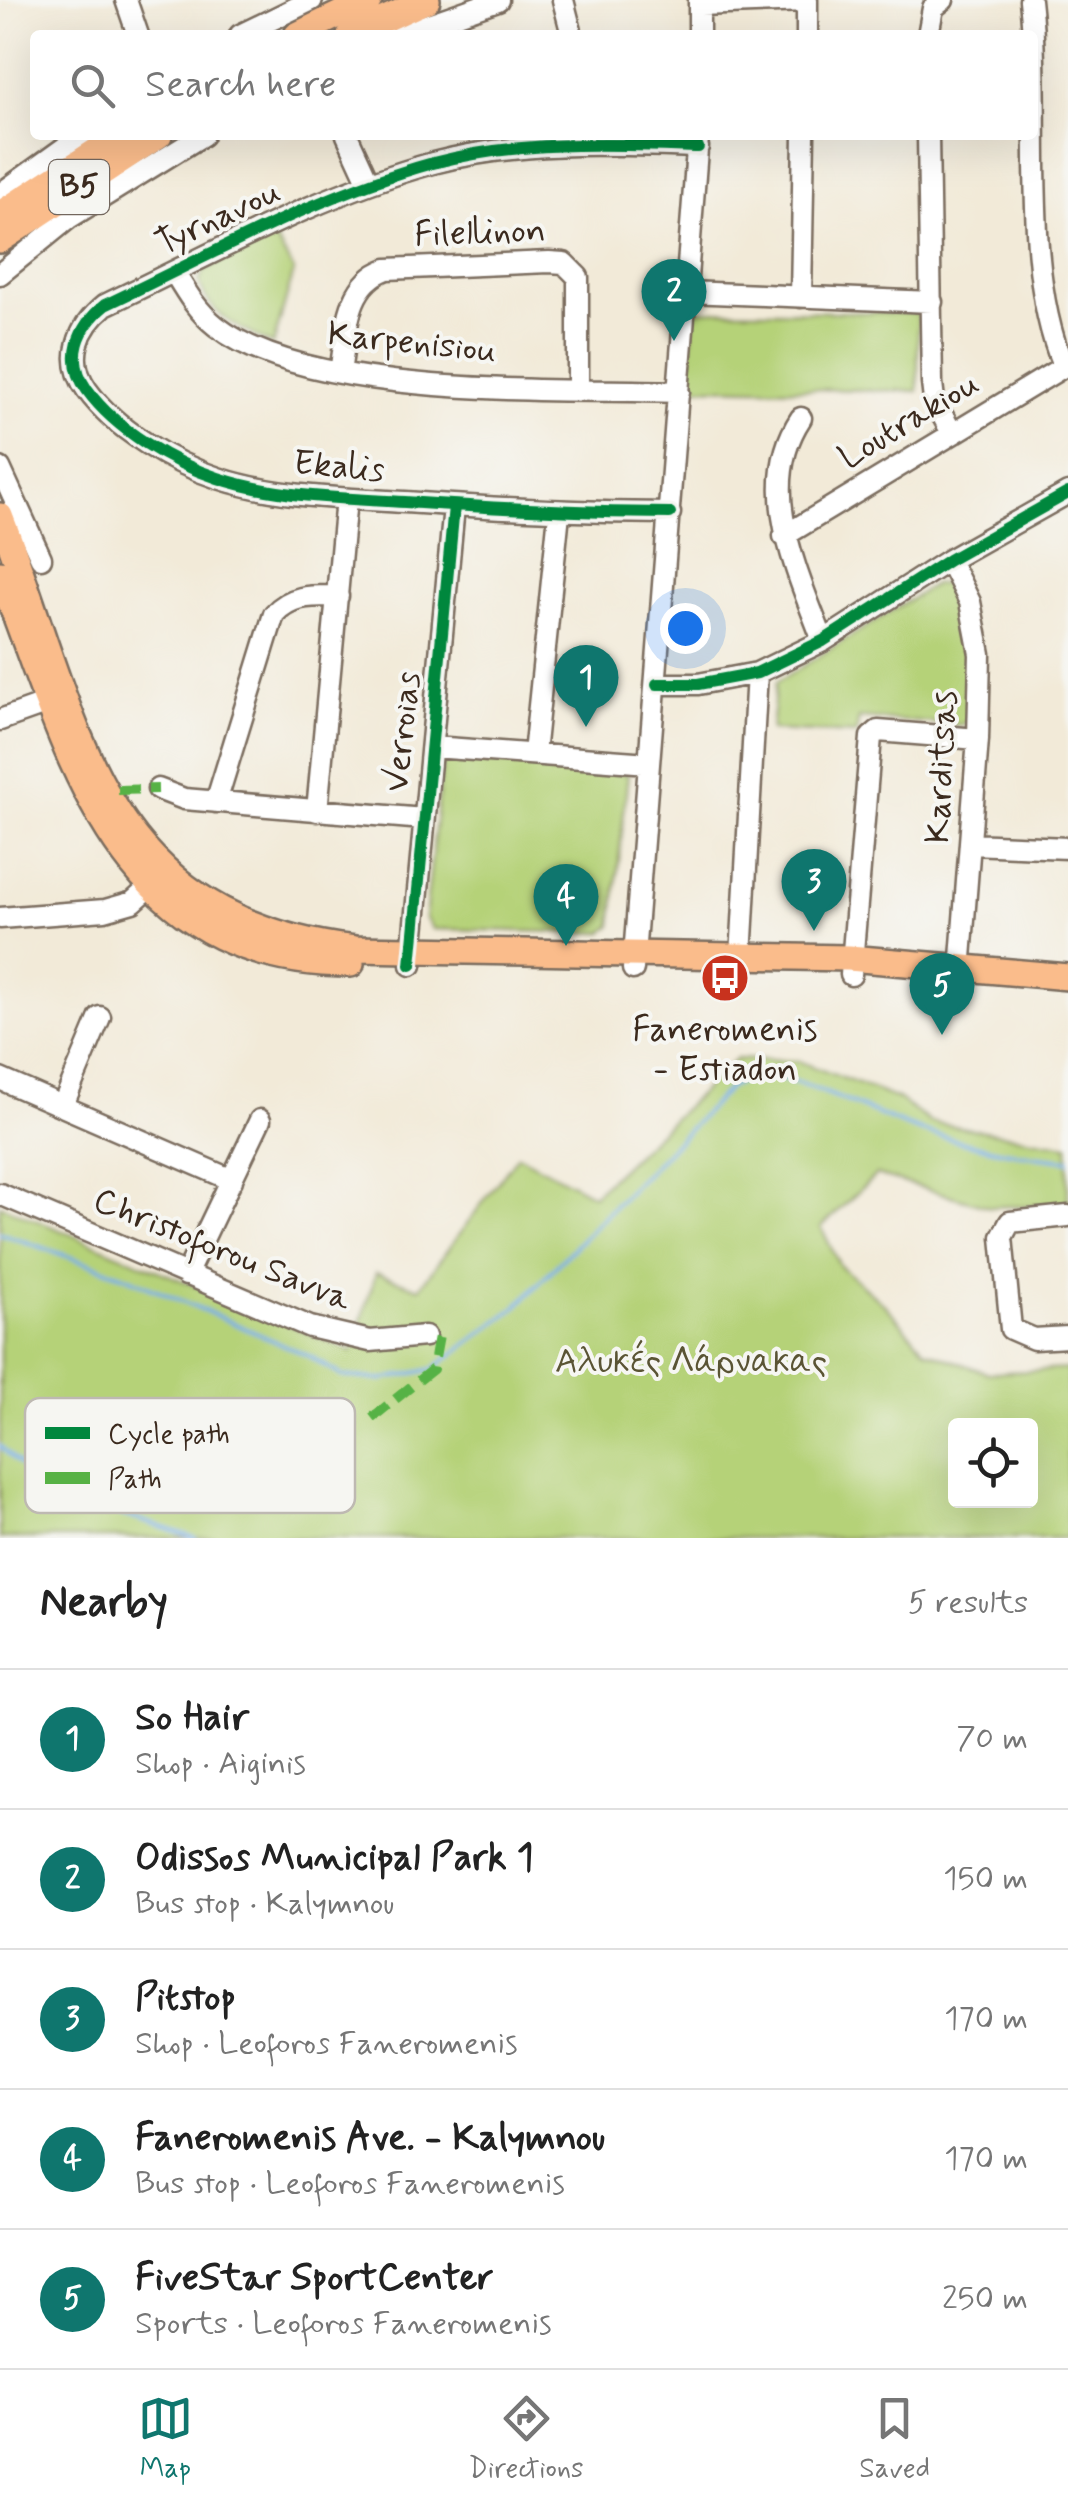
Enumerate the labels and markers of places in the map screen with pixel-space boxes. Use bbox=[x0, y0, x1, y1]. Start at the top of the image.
pin: 2 bbox=[642, 258, 706, 341]
pin: 1 bbox=[554, 644, 618, 727]
pin: 3 bbox=[782, 848, 846, 931]
pin: 4 bbox=[534, 864, 598, 946]
bus stop icon: Faneromenis - Estiadon bbox=[699, 952, 751, 1004]
pin: 5 bbox=[910, 952, 974, 1035]
place label: Faneromenis - Estiadon bbox=[632, 1007, 818, 1093]

